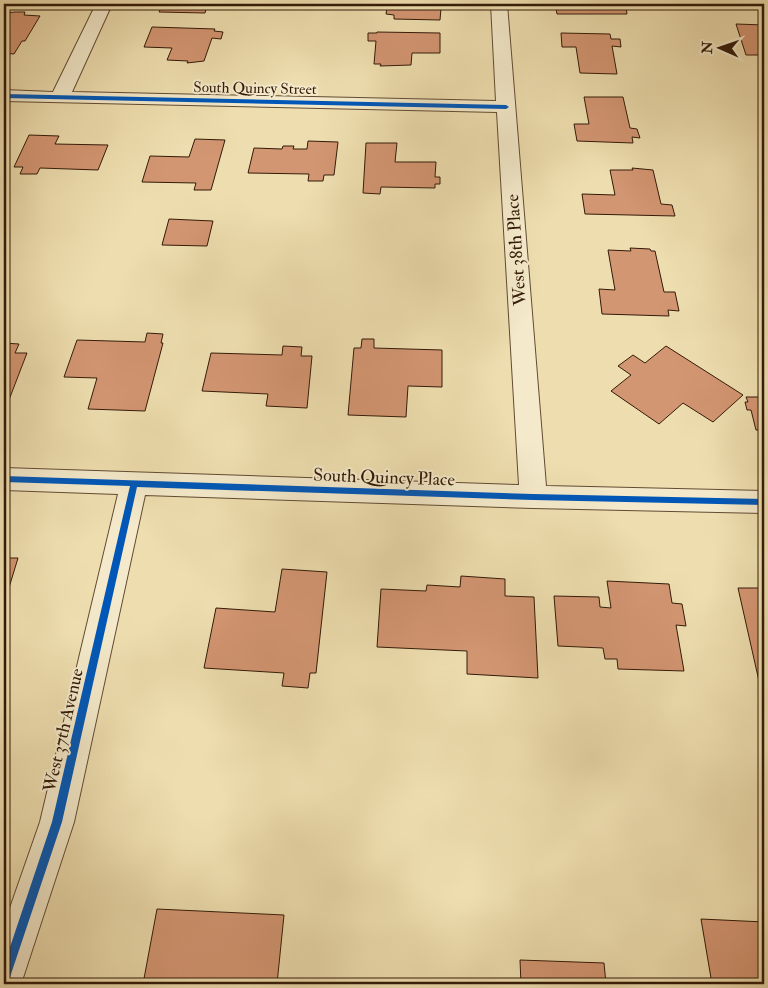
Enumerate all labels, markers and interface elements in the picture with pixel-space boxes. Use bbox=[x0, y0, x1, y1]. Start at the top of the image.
north arrow bbox=[696, 22, 746, 72]
text: N bbox=[699, 41, 716, 55]
street label: South Quincy Street bbox=[193, 78, 317, 99]
street label: West 38th Place bbox=[501, 193, 532, 308]
street label: South Quincy Place bbox=[313, 464, 456, 491]
street label: West 37th Avenue bbox=[38, 666, 89, 795]

